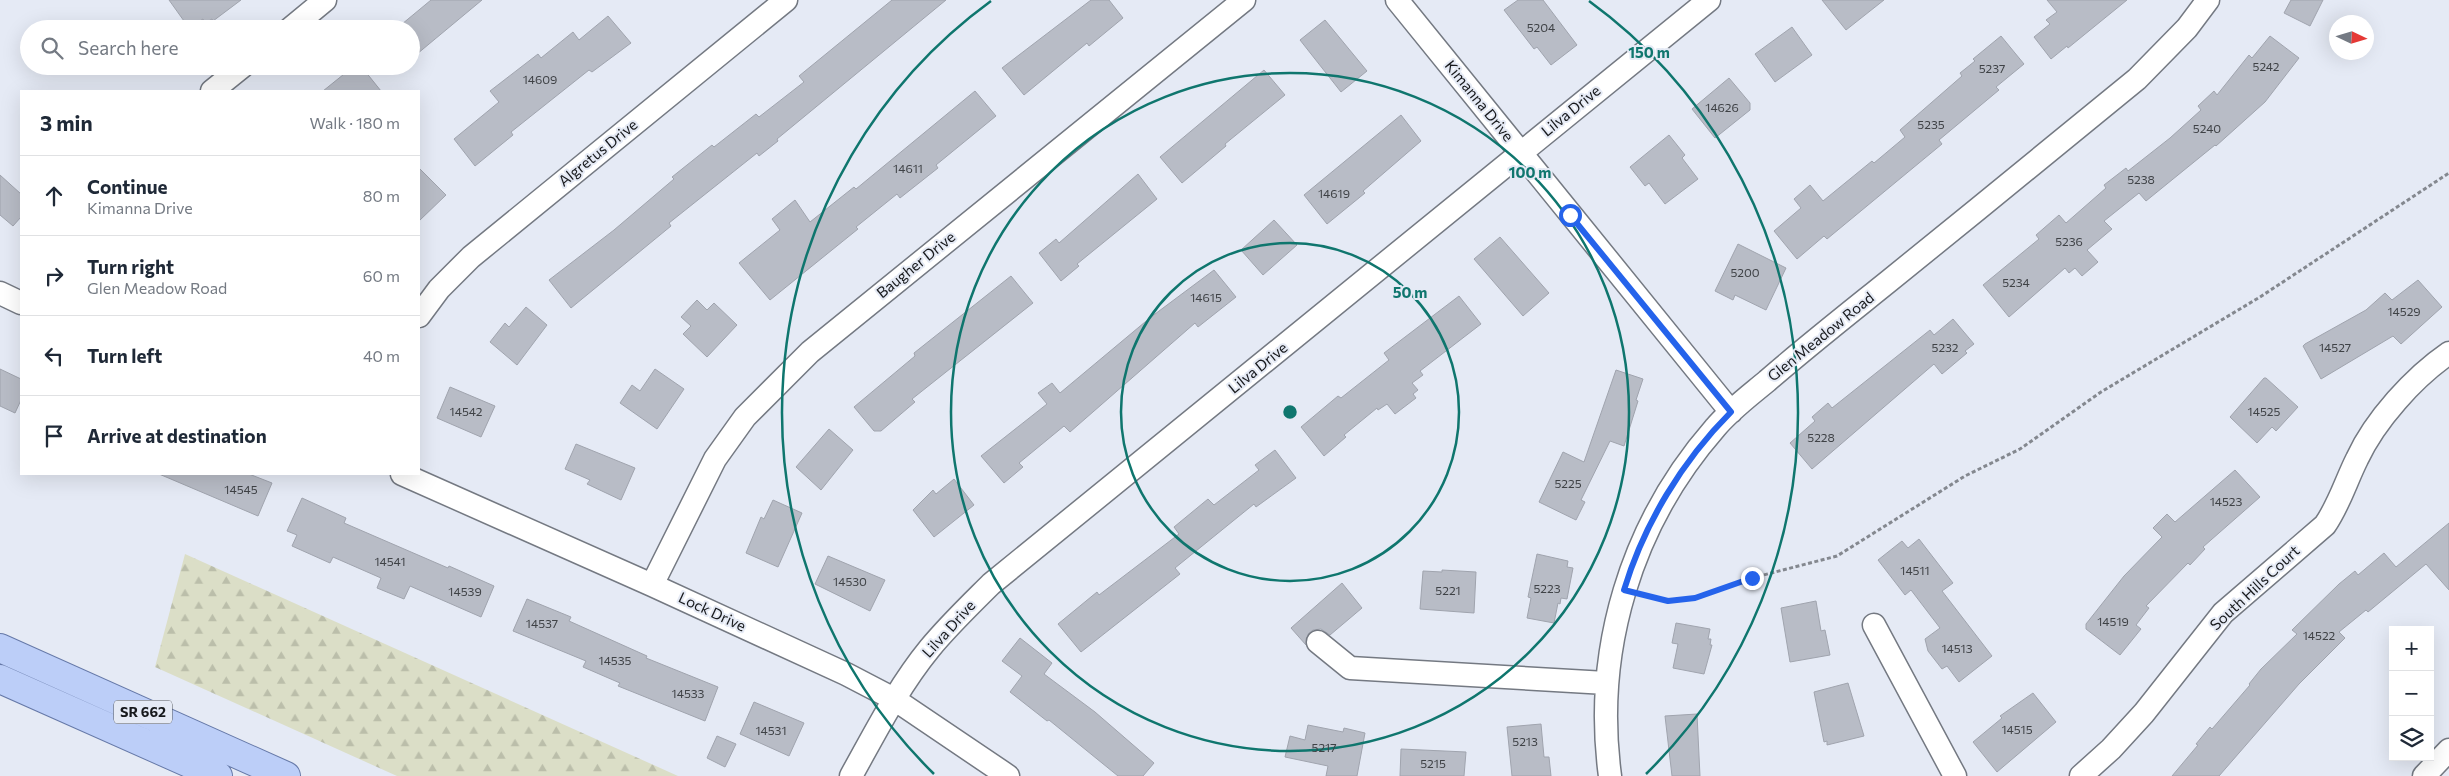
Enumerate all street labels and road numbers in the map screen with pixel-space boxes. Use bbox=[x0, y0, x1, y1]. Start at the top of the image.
street label: Kimanna Drive bbox=[1442, 56, 1518, 145]
street label: Lilva Drive bbox=[1537, 81, 1604, 139]
street label: Algretus Drive bbox=[554, 115, 641, 190]
street label: Baugher Drive bbox=[873, 227, 958, 301]
street label: Glen Meadow Road bbox=[1764, 288, 1877, 385]
street label: Lilva Drive bbox=[1224, 338, 1291, 396]
street label: South Hills Court bbox=[2206, 541, 2303, 633]
street label: Lock Drive bbox=[676, 588, 749, 635]
street label: Lilva Drive bbox=[918, 596, 979, 661]
road number: SR 662 bbox=[114, 700, 172, 724]

